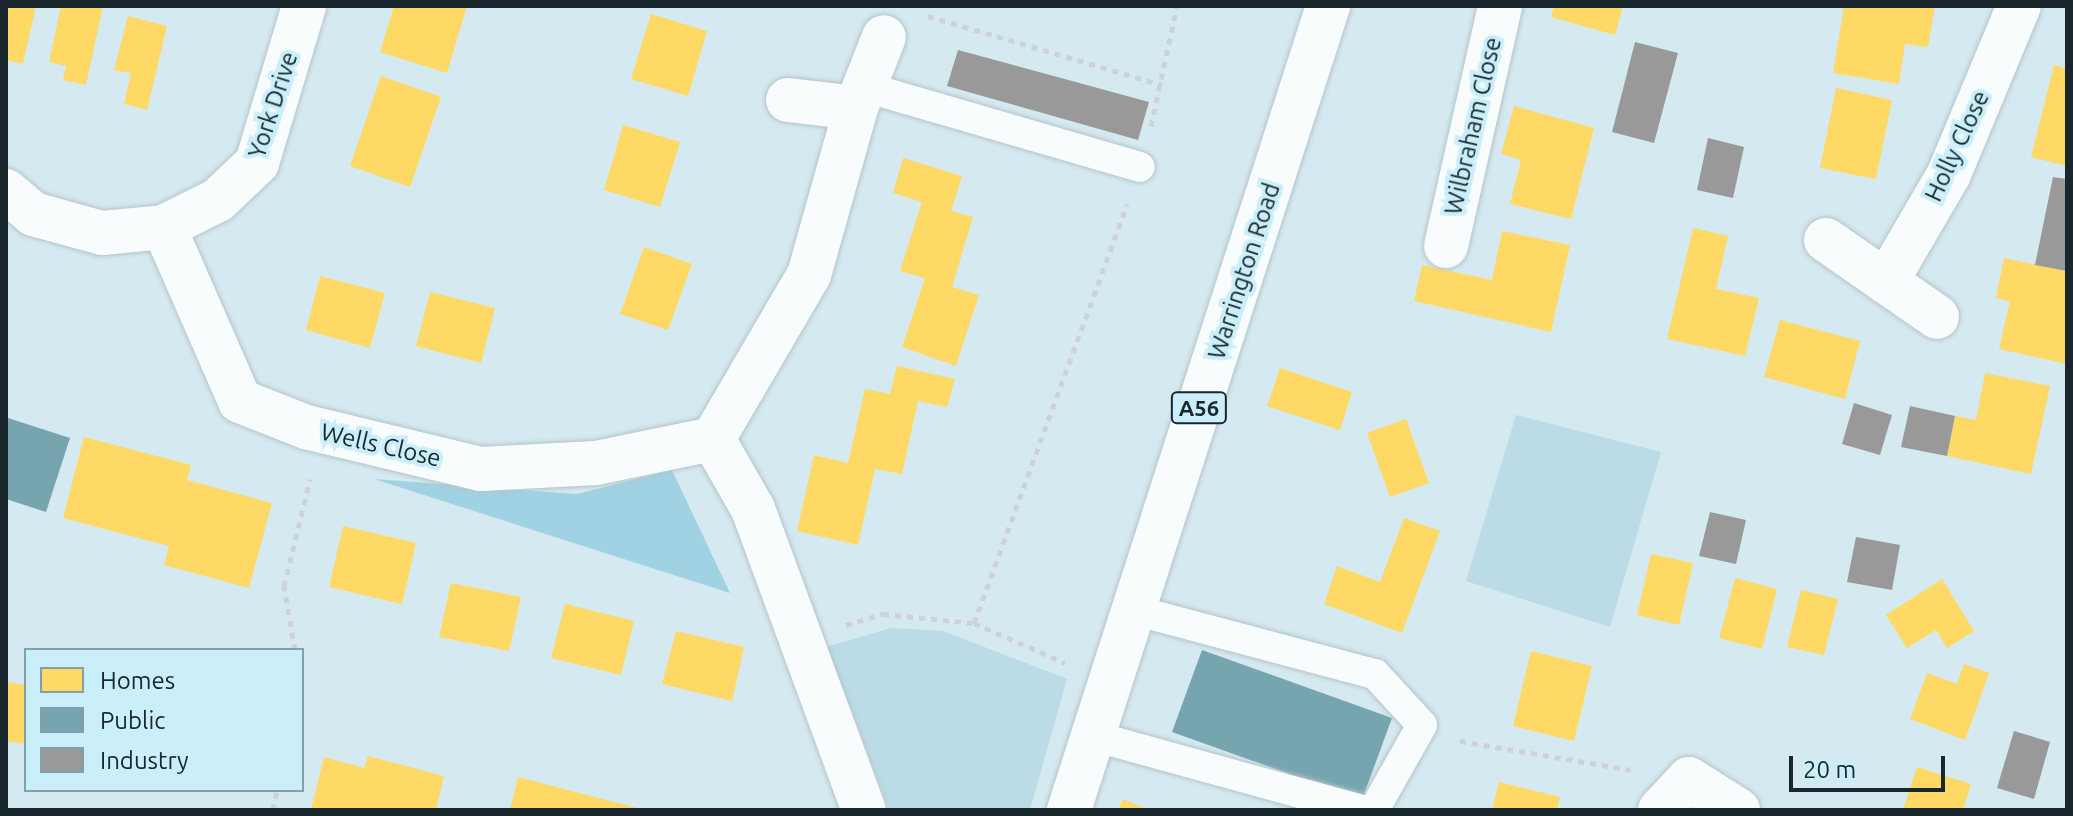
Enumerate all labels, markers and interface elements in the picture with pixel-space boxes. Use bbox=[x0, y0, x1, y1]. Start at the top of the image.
street label: Wilbraham Close bbox=[1439, 34, 1507, 218]
street label: York Drive bbox=[242, 48, 304, 162]
street label: Holly Close bbox=[1919, 86, 1995, 206]
street label: Warrington Road bbox=[1202, 179, 1286, 363]
road number: A56 bbox=[1169, 390, 1229, 426]
street label: Wells Close bbox=[318, 417, 444, 473]
legend bbox=[24, 648, 304, 792]
text: Homes bbox=[100, 667, 175, 694]
text: Public bbox=[100, 707, 165, 734]
scale bar bbox=[1793, 740, 1949, 790]
text: Industry bbox=[100, 747, 189, 774]
text: 20 m bbox=[1803, 756, 1856, 783]

